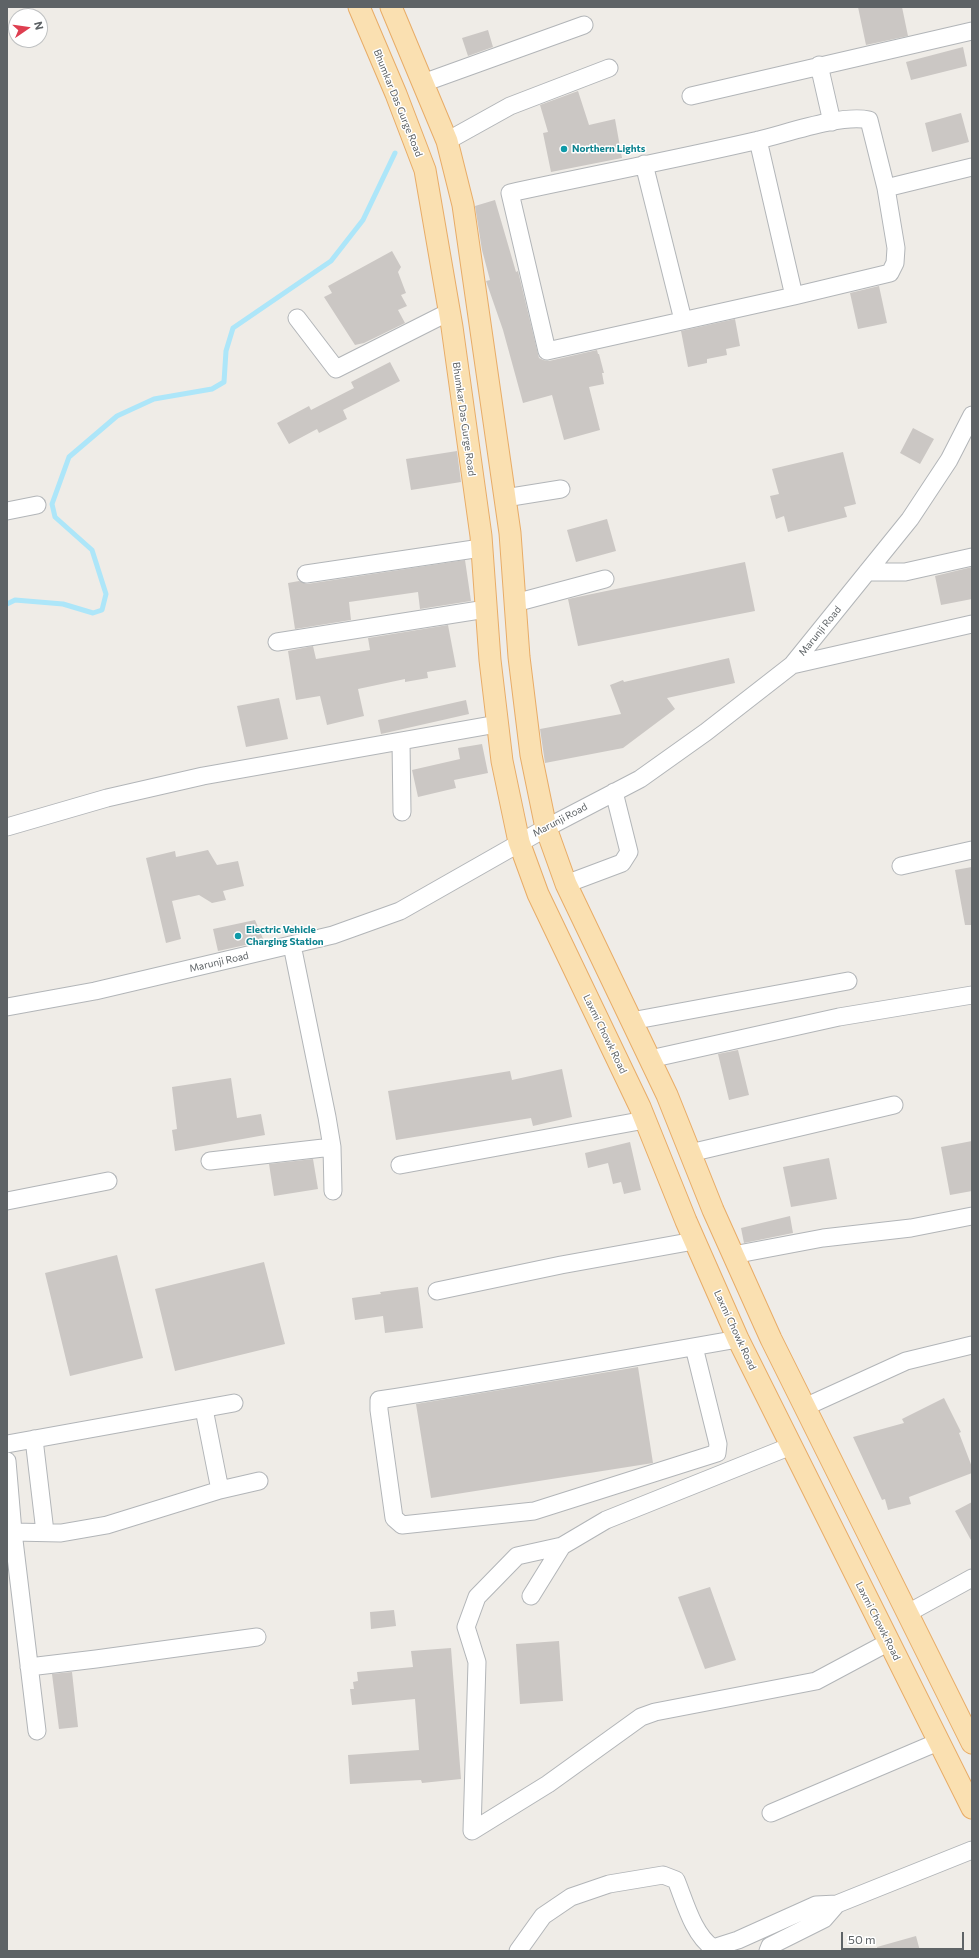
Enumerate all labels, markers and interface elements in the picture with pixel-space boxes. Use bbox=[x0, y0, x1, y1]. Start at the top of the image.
north arrow bbox=[8, 8, 48, 48]
text: N bbox=[32, 20, 46, 31]
street label: Bhumkar Das Gurge Road bbox=[371, 47, 425, 159]
place label: Northern Lights bbox=[572, 143, 645, 155]
marker: Northern Lights bbox=[559, 144, 569, 154]
street label: Bhumkar Das Gurge Road bbox=[450, 361, 478, 477]
street label: Marunji Road bbox=[796, 604, 844, 658]
street label: Marunji Road bbox=[531, 801, 589, 839]
place label: Electric Vehicle Charging Station bbox=[246, 924, 324, 948]
marker: Electric Vehicle Charging Station bbox=[233, 931, 243, 941]
street label: Marunji Road bbox=[188, 949, 250, 975]
street label: Laxmi Chowk Road bbox=[581, 992, 629, 1076]
street label: Laxmi Chowk Road bbox=[711, 1288, 759, 1372]
street label: Laxmi Chowk Road bbox=[853, 1580, 903, 1662]
scale bar bbox=[843, 1924, 966, 1950]
text: 50 m bbox=[848, 1932, 876, 1946]

